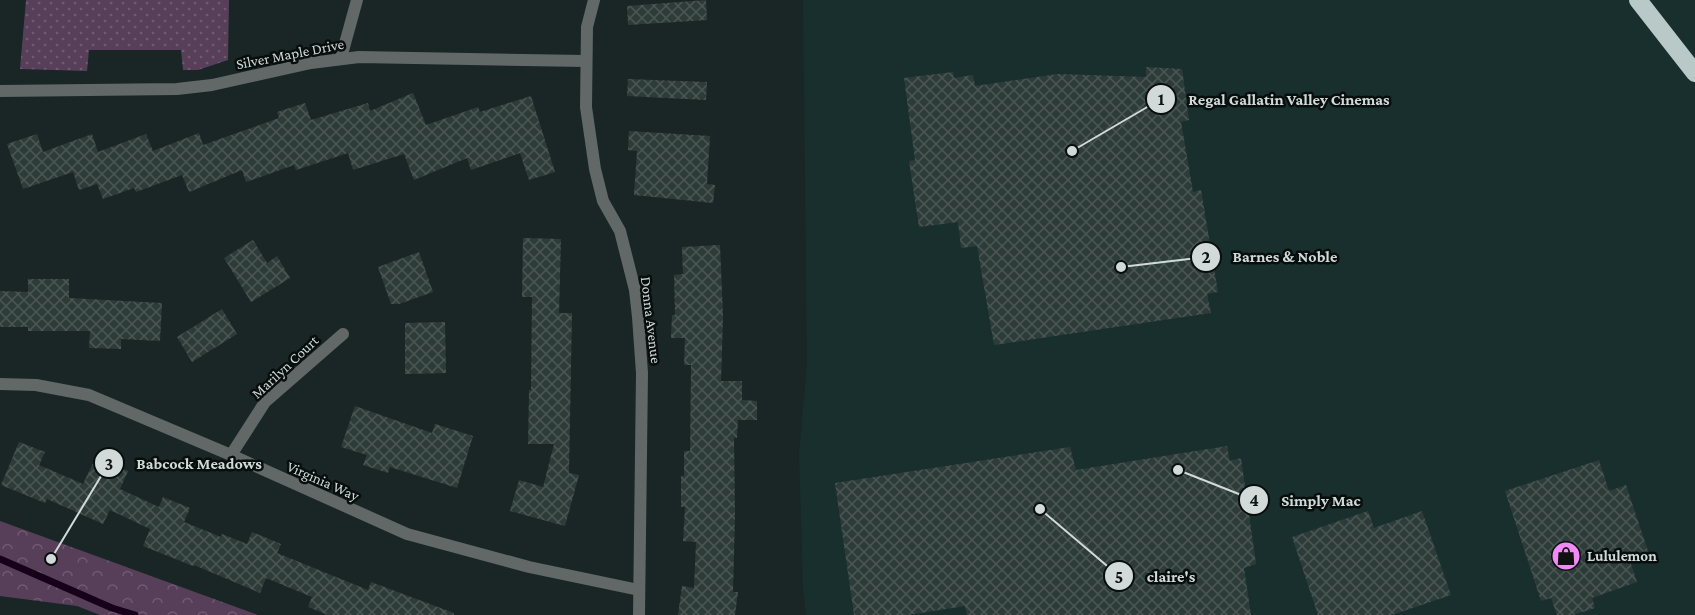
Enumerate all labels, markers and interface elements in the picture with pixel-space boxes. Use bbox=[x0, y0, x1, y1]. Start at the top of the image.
street label: Silver Maple Drive bbox=[235, 36, 346, 73]
callout: Regal Gallatin Valley Cinemas bbox=[1146, 82, 1402, 116]
text: 1 bbox=[1158, 89, 1165, 109]
text: Regal Gallatin Valley Cinemas bbox=[1188, 91, 1390, 108]
callout: Barnes & Noble bbox=[1191, 240, 1350, 274]
text: 2 bbox=[1201, 247, 1211, 267]
text: Barnes & Noble bbox=[1233, 248, 1338, 265]
street label: Donna Avenue bbox=[638, 276, 664, 365]
street label: Marilyn Court bbox=[249, 332, 323, 403]
callout: Babcock Meadows bbox=[94, 446, 274, 480]
text: 3 bbox=[105, 454, 113, 474]
text: Babcock Meadows bbox=[136, 455, 262, 472]
street label: Virginia Way bbox=[284, 458, 362, 505]
callout: Simply Mac bbox=[1239, 483, 1372, 517]
text: 4 bbox=[1249, 490, 1259, 510]
text: Simply Mac bbox=[1281, 492, 1361, 509]
shop icon: Lululemon bbox=[1550, 540, 1582, 572]
place label: Lululemon bbox=[1587, 548, 1657, 564]
callout: claire's bbox=[1104, 559, 1207, 593]
text: 5 bbox=[1115, 567, 1123, 587]
text: claire's bbox=[1147, 568, 1196, 585]

